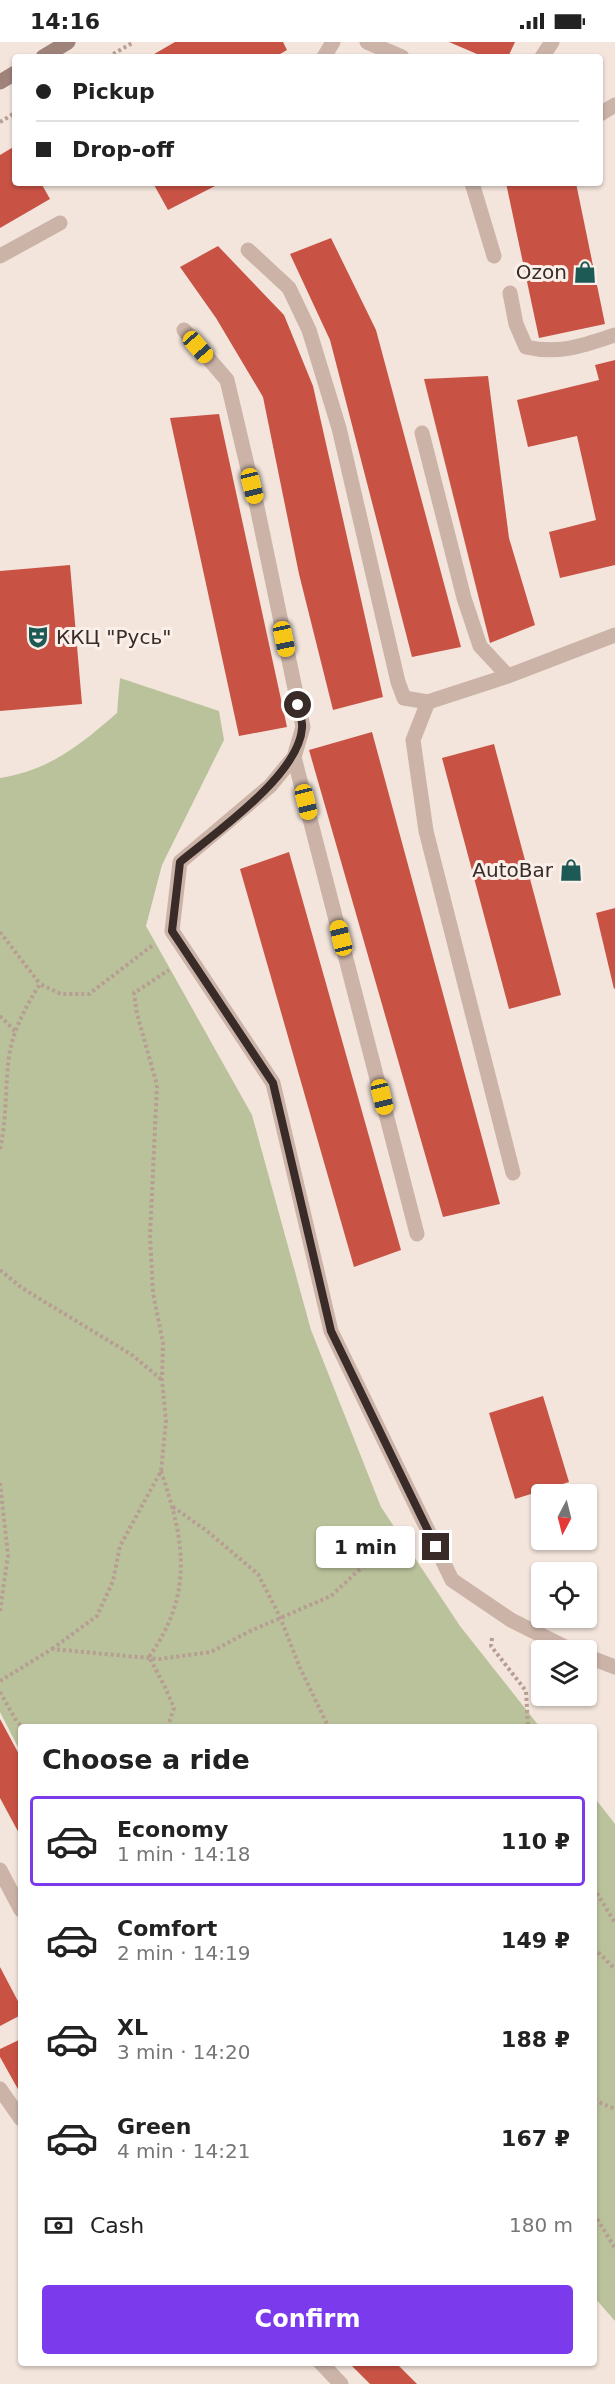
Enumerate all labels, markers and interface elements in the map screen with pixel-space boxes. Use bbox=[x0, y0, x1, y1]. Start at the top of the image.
text: 14:16 bbox=[30, 9, 100, 34]
text: Pickup bbox=[72, 79, 155, 104]
text: Drop-off bbox=[72, 137, 174, 162]
shop icon: Ozon bbox=[572, 259, 598, 285]
place label: Ozon bbox=[516, 260, 567, 284]
car bbox=[179, 328, 217, 366]
car bbox=[239, 466, 265, 506]
car bbox=[271, 620, 297, 658]
theatre icon: ККЦ "Русь" bbox=[25, 624, 51, 650]
place label: ККЦ "Русь" bbox=[56, 625, 171, 649]
route start bbox=[284, 691, 311, 718]
car bbox=[293, 782, 319, 822]
shop icon: AutoBar bbox=[558, 857, 584, 883]
place label: AutoBar bbox=[472, 858, 554, 882]
car bbox=[328, 918, 354, 958]
car bbox=[369, 1077, 395, 1117]
north arrow bbox=[531, 1484, 597, 1550]
map controls bbox=[531, 1484, 597, 1706]
callout: 1 min bbox=[316, 1526, 415, 1568]
route end bbox=[422, 1533, 449, 1560]
text: 1 min bbox=[334, 1535, 397, 1559]
button: locate bbox=[531, 1562, 597, 1628]
button: layers bbox=[531, 1640, 597, 1706]
text: Choose a ride bbox=[42, 1744, 250, 1775]
icon: car bbox=[45, 1814, 99, 1868]
text: Economy bbox=[117, 1817, 228, 1842]
text: 110 ₽ bbox=[501, 1829, 570, 1854]
text: 1 min · 14:18 bbox=[117, 1842, 251, 1866]
icon: car bbox=[45, 1913, 99, 1967]
text: Comfort bbox=[117, 1916, 217, 1941]
text: 149 ₽ bbox=[501, 1928, 570, 1953]
text: 2 min · 14:19 bbox=[117, 1941, 251, 1965]
icon: car bbox=[45, 2012, 99, 2066]
text: XL bbox=[117, 2015, 148, 2040]
text: 188 ₽ bbox=[501, 2027, 570, 2052]
text: 3 min · 14:20 bbox=[117, 2040, 251, 2064]
icon: car bbox=[45, 2111, 99, 2165]
text: Green bbox=[117, 2114, 191, 2139]
text: 167 ₽ bbox=[501, 2126, 570, 2151]
text: 4 min · 14:21 bbox=[117, 2139, 251, 2163]
icon: cash bbox=[42, 2209, 75, 2242]
text: Cash bbox=[90, 2213, 144, 2238]
text: 180 m bbox=[509, 2213, 573, 2237]
button: Confirm bbox=[42, 2285, 573, 2354]

